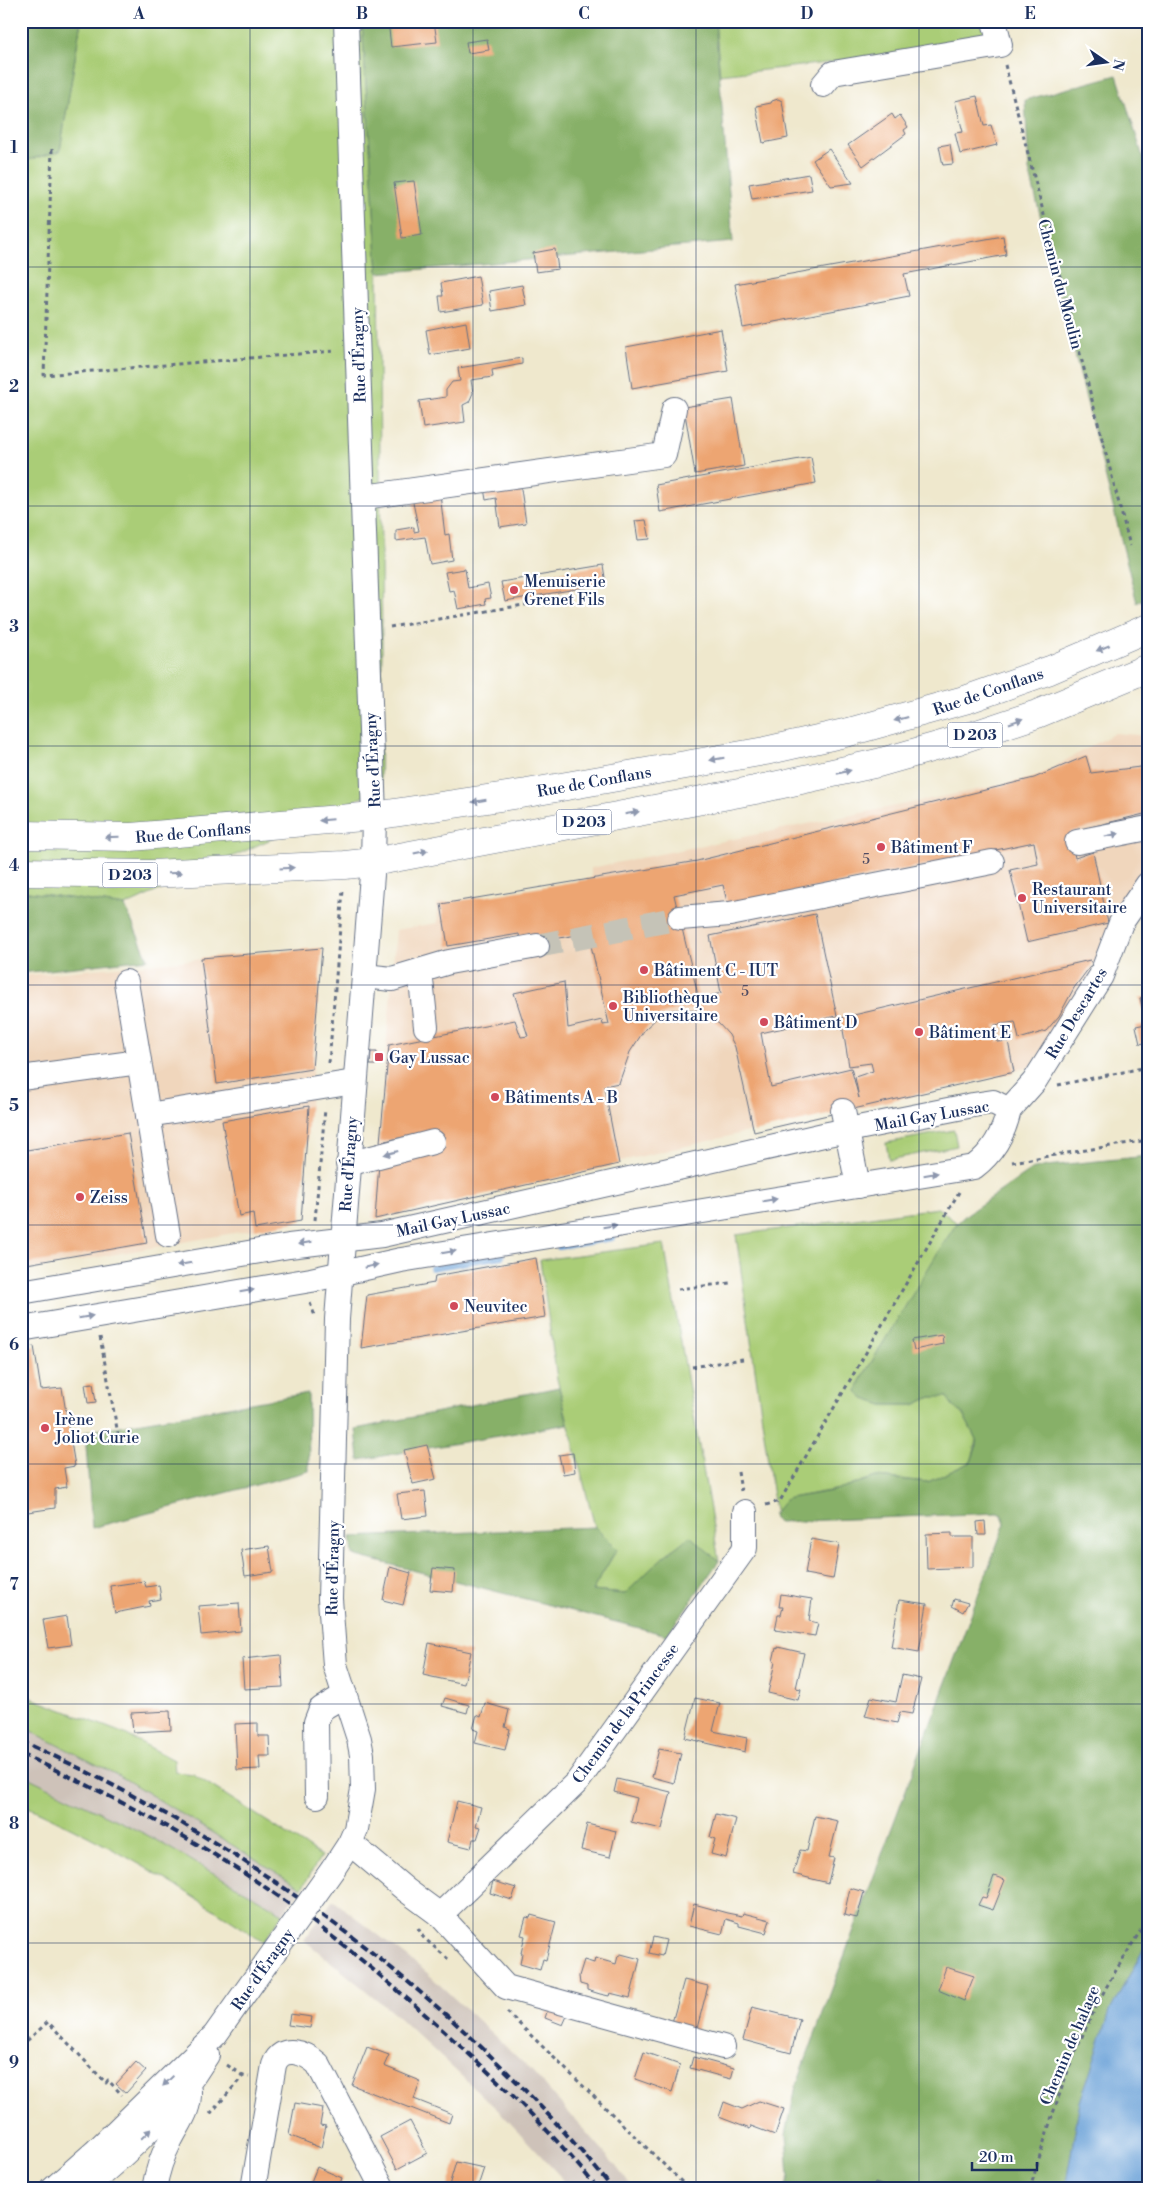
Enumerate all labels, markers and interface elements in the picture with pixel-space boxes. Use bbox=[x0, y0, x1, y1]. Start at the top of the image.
text: A bbox=[132, 4, 145, 24]
text: B bbox=[356, 4, 368, 24]
text: C bbox=[578, 4, 590, 24]
text: D bbox=[801, 4, 814, 24]
text: E bbox=[1024, 4, 1036, 24]
north arrow bbox=[1082, 38, 1132, 88]
text: N bbox=[1108, 57, 1128, 72]
text: 1 bbox=[10, 138, 18, 158]
street label: Chemin du Moulin bbox=[1033, 217, 1087, 352]
street label: Rue d'Éragny bbox=[345, 307, 371, 403]
text: 2 bbox=[9, 377, 19, 397]
place label: Menuiserie Grenet Fils bbox=[524, 572, 606, 610]
marker: Menuiserie Grenet Fils bbox=[508, 584, 520, 596]
text: 3 bbox=[9, 617, 19, 637]
one-way arrow bbox=[1096, 644, 1110, 652]
street label: Rue de Conflans bbox=[930, 664, 1046, 720]
street label: Rue d'Éragny bbox=[358, 711, 385, 808]
one-way arrow bbox=[893, 715, 908, 723]
one-way arrow bbox=[1009, 717, 1024, 725]
road number: D 203 bbox=[948, 722, 1002, 748]
one-way arrow bbox=[708, 756, 724, 764]
street label: Rue de Conflans bbox=[535, 762, 653, 802]
one-way arrow bbox=[836, 768, 851, 776]
one-way arrow bbox=[470, 797, 486, 805]
one-way arrow bbox=[625, 809, 641, 817]
road number: D 203 bbox=[556, 810, 612, 834]
one-way arrow bbox=[318, 817, 334, 825]
street label: Rue de Conflans bbox=[135, 818, 252, 848]
one-way arrow bbox=[1105, 831, 1120, 839]
one-way arrow bbox=[103, 833, 119, 841]
place label: Bâtiment F bbox=[890, 838, 972, 858]
marker: Bâtiment F bbox=[875, 841, 887, 853]
one-way arrow bbox=[413, 848, 429, 856]
house number: 5 bbox=[862, 851, 870, 869]
text: 4 bbox=[9, 856, 20, 876]
road number: D 203 bbox=[102, 862, 158, 888]
one-way arrow bbox=[279, 863, 295, 871]
one-way arrow bbox=[167, 869, 183, 877]
place label: Restaurant Universitaire bbox=[1032, 880, 1127, 918]
marker: Restaurant Universitaire bbox=[1016, 892, 1028, 904]
place label: Bâtiment C - IUT bbox=[653, 961, 778, 981]
marker: Bâtiment C - IUT bbox=[638, 964, 650, 976]
street label: Rue Descartes bbox=[1042, 964, 1112, 1063]
house number: 5 bbox=[741, 983, 749, 1001]
place label: Bibliothèque Universitaire bbox=[622, 988, 718, 1026]
marker: Bibliothèque Universitaire bbox=[607, 1000, 619, 1012]
place label: Bâtiment D bbox=[773, 1013, 857, 1033]
marker: Bâtiment D bbox=[758, 1016, 770, 1028]
place label: Bâtiment E bbox=[928, 1023, 1011, 1043]
marker: Bâtiment E bbox=[913, 1026, 925, 1038]
place label: Gay Lussac bbox=[389, 1048, 470, 1068]
marker: Gay Lussac bbox=[373, 1051, 385, 1063]
place label: Bâtiments A - B bbox=[504, 1088, 618, 1108]
marker: Bâtiments A - B bbox=[489, 1091, 501, 1103]
text: 5 bbox=[9, 1096, 19, 1116]
street label: Mail Gay Lussac bbox=[873, 1096, 991, 1136]
street label: Rue d'Éragny bbox=[334, 1115, 362, 1213]
one-way arrow bbox=[383, 1149, 398, 1157]
one-way arrow bbox=[923, 1170, 939, 1178]
place label: Zeiss bbox=[90, 1188, 128, 1208]
marker: Zeiss bbox=[74, 1191, 86, 1203]
one-way arrow bbox=[763, 1196, 779, 1204]
street label: Mail Gay Lussac bbox=[394, 1198, 512, 1242]
one-way arrow bbox=[602, 1222, 618, 1230]
one-way arrow bbox=[297, 1240, 313, 1248]
one-way arrow bbox=[442, 1248, 458, 1256]
one-way arrow bbox=[176, 1261, 192, 1269]
one-way arrow bbox=[364, 1262, 379, 1270]
one-way arrow bbox=[239, 1286, 255, 1294]
place label: Neuvitec bbox=[464, 1297, 528, 1317]
marker: Neuvitec bbox=[448, 1300, 460, 1312]
one-way arrow bbox=[79, 1312, 95, 1320]
text: 6 bbox=[9, 1335, 19, 1355]
place label: Irène Joliot Curie bbox=[54, 1410, 139, 1448]
marker: Irène Joliot Curie bbox=[39, 1422, 51, 1434]
street label: Rue d'Éragny bbox=[320, 1520, 344, 1616]
text: 7 bbox=[9, 1575, 19, 1595]
street label: Chemin de la Princesse bbox=[568, 1640, 683, 1788]
text: 8 bbox=[9, 1814, 19, 1834]
street label: Rue d'Éragny bbox=[226, 1923, 299, 2015]
street label: Chemin de halage bbox=[1036, 1983, 1104, 2108]
text: 9 bbox=[9, 2053, 19, 2073]
one-way arrow bbox=[162, 2075, 174, 2087]
one-way arrow bbox=[140, 2128, 152, 2140]
scale bar bbox=[972, 2140, 1036, 2172]
text: 20 m bbox=[979, 2148, 1014, 2167]

